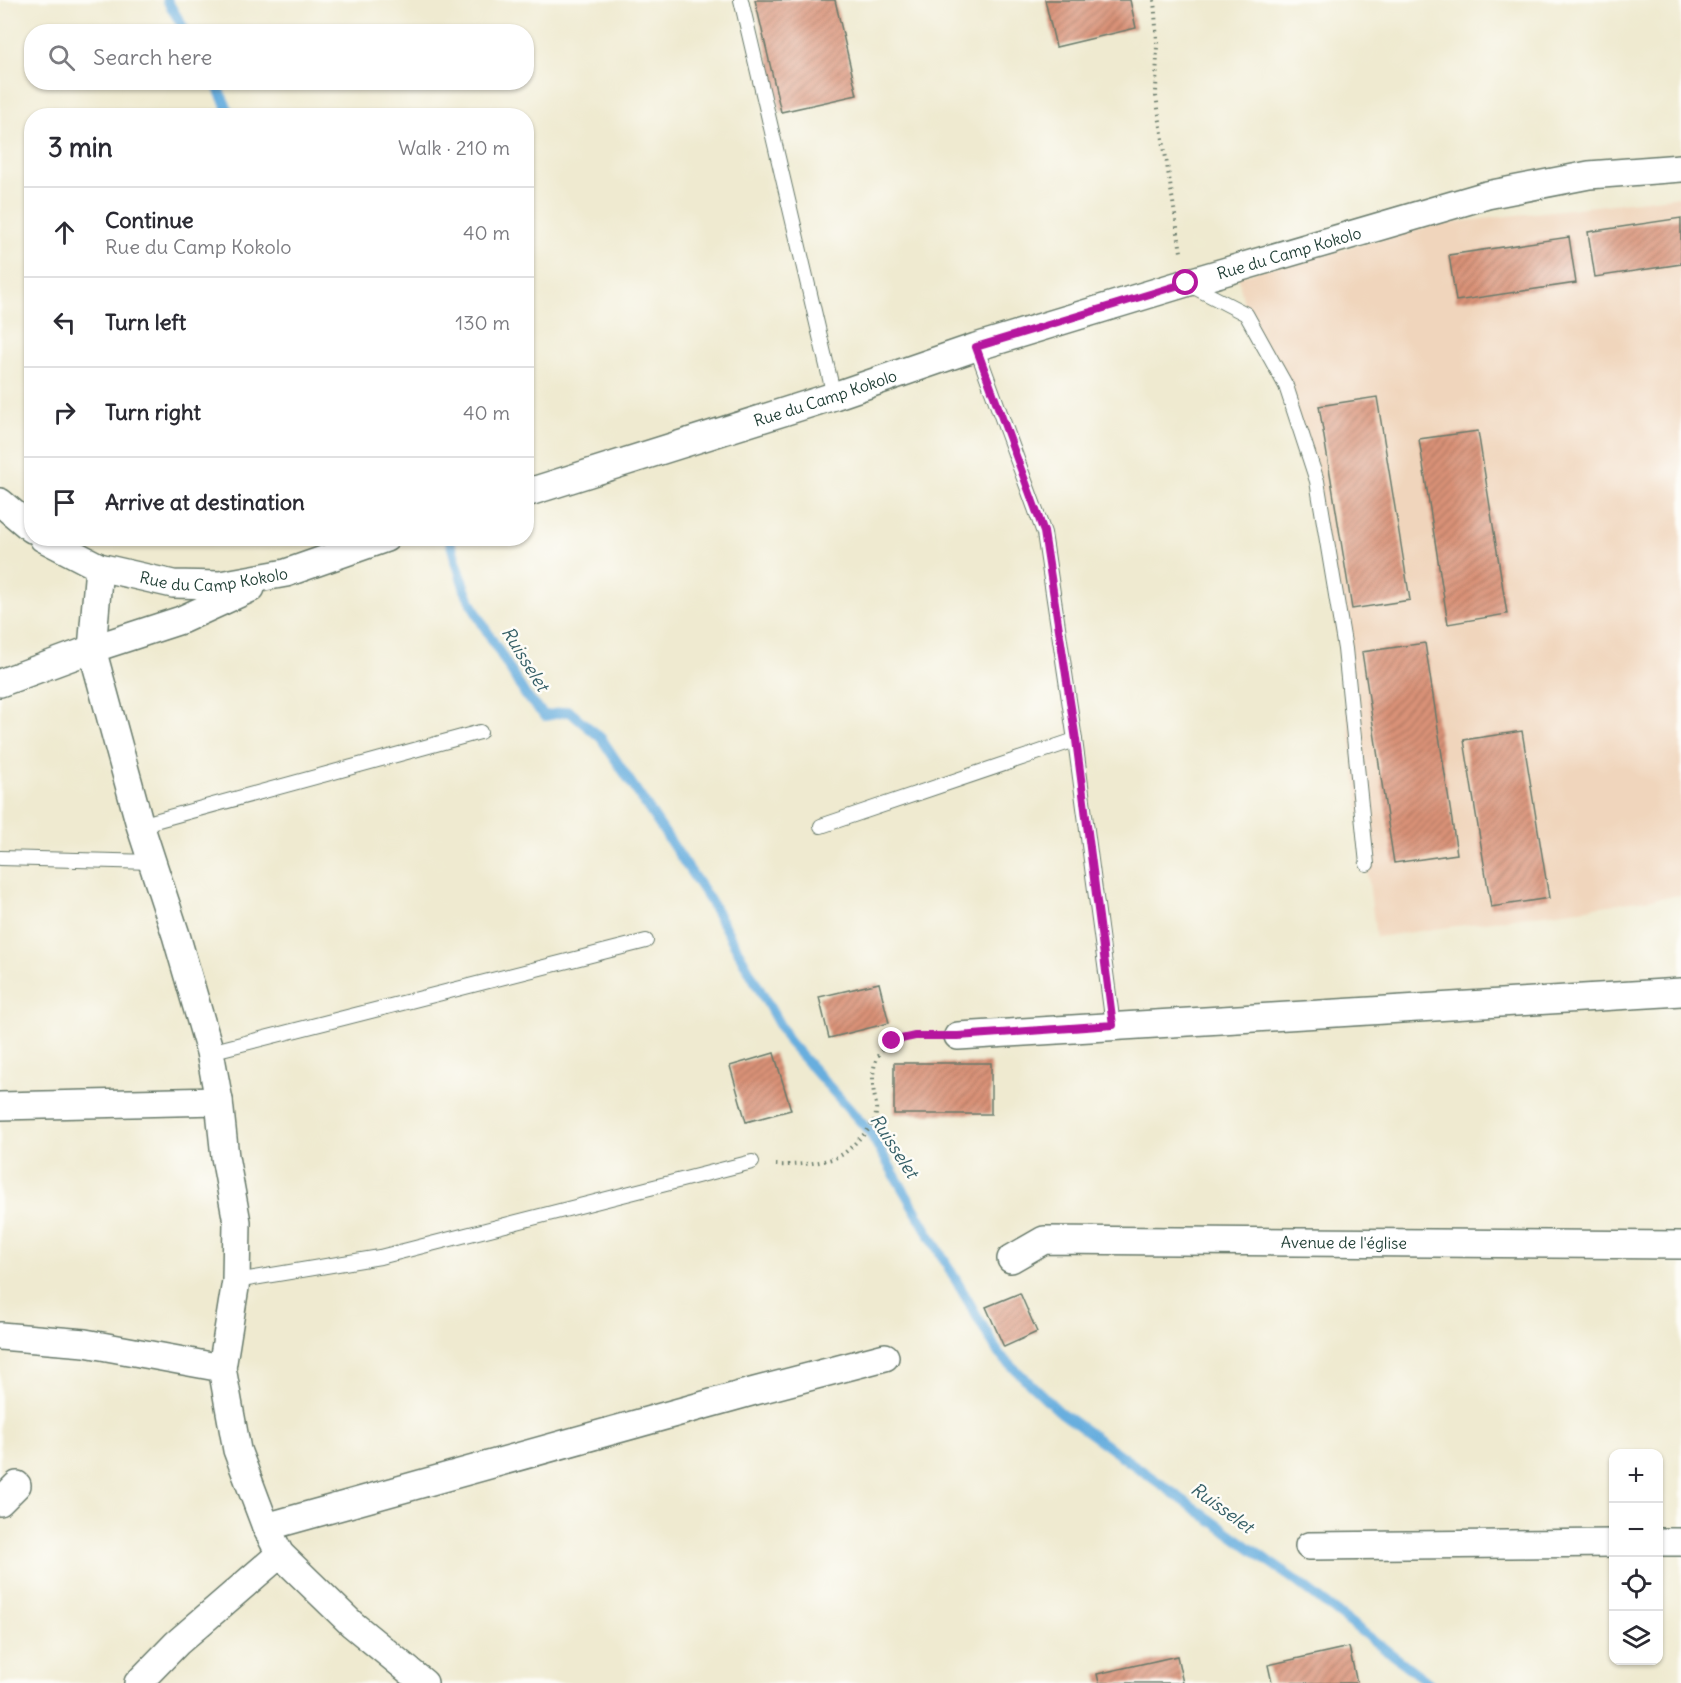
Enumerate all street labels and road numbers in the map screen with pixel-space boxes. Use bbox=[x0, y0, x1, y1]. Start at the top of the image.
street label: Rue du Camp Kokolo bbox=[1215, 222, 1363, 283]
street label: Rue du Camp Kokolo bbox=[751, 365, 899, 431]
street label: Rue du Camp Kokolo bbox=[138, 563, 289, 596]
street label: Avenue de l'église bbox=[1281, 1232, 1407, 1253]

